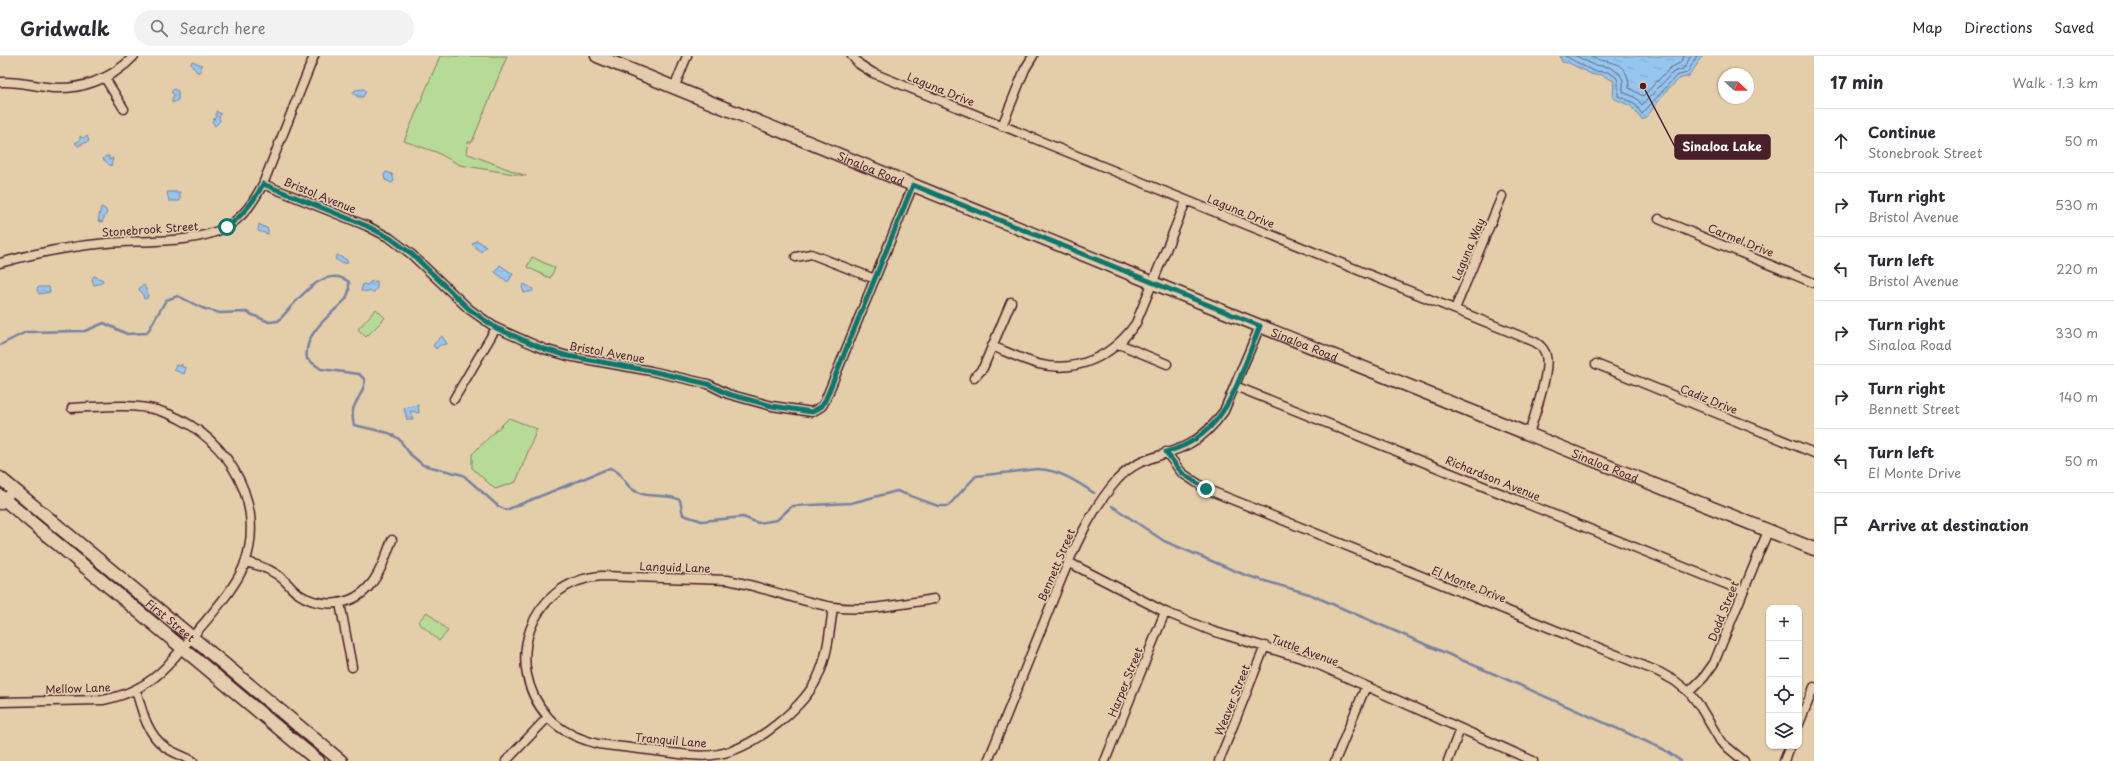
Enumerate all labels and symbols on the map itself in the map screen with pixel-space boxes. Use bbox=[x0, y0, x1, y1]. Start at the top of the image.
street label: Laguna Drive bbox=[905, 68, 977, 110]
north arrow bbox=[1718, 68, 1754, 104]
callout: Sinaloa Lake bbox=[1675, 135, 1770, 159]
text: Sinaloa Lake bbox=[1682, 137, 1762, 155]
street label: Sinaloa Road bbox=[835, 147, 908, 189]
street label: Bristol Avenue bbox=[281, 173, 359, 217]
street label: Laguna Drive bbox=[1205, 190, 1277, 232]
street label: Laguna Way bbox=[1447, 215, 1489, 283]
street label: Stonebrook Street bbox=[101, 217, 199, 241]
route start bbox=[218, 218, 236, 236]
street label: Carmel Drive bbox=[1705, 219, 1777, 261]
street label: Sinaloa Road bbox=[1269, 323, 1341, 365]
street label: Bristol Avenue bbox=[568, 337, 646, 367]
street label: Cadiz Drive bbox=[1678, 380, 1741, 418]
street label: Sinaloa Road bbox=[1569, 444, 1642, 486]
street label: Richardson Avenue bbox=[1443, 451, 1543, 505]
route end bbox=[1197, 480, 1215, 498]
street label: Bennett Street bbox=[1033, 525, 1079, 604]
street label: Languid Lane bbox=[639, 557, 711, 577]
street label: El Monte Drive bbox=[1429, 561, 1509, 607]
street label: Dodd Street bbox=[1703, 578, 1743, 644]
street label: First Street bbox=[143, 594, 200, 646]
street label: Tuttle Avenue bbox=[1269, 630, 1341, 670]
street label: Harper Street bbox=[1103, 644, 1147, 719]
street label: Weaver Street bbox=[1210, 661, 1254, 738]
street label: Mellow Lane bbox=[45, 678, 111, 698]
street label: Tranquil Lane bbox=[634, 728, 708, 752]

